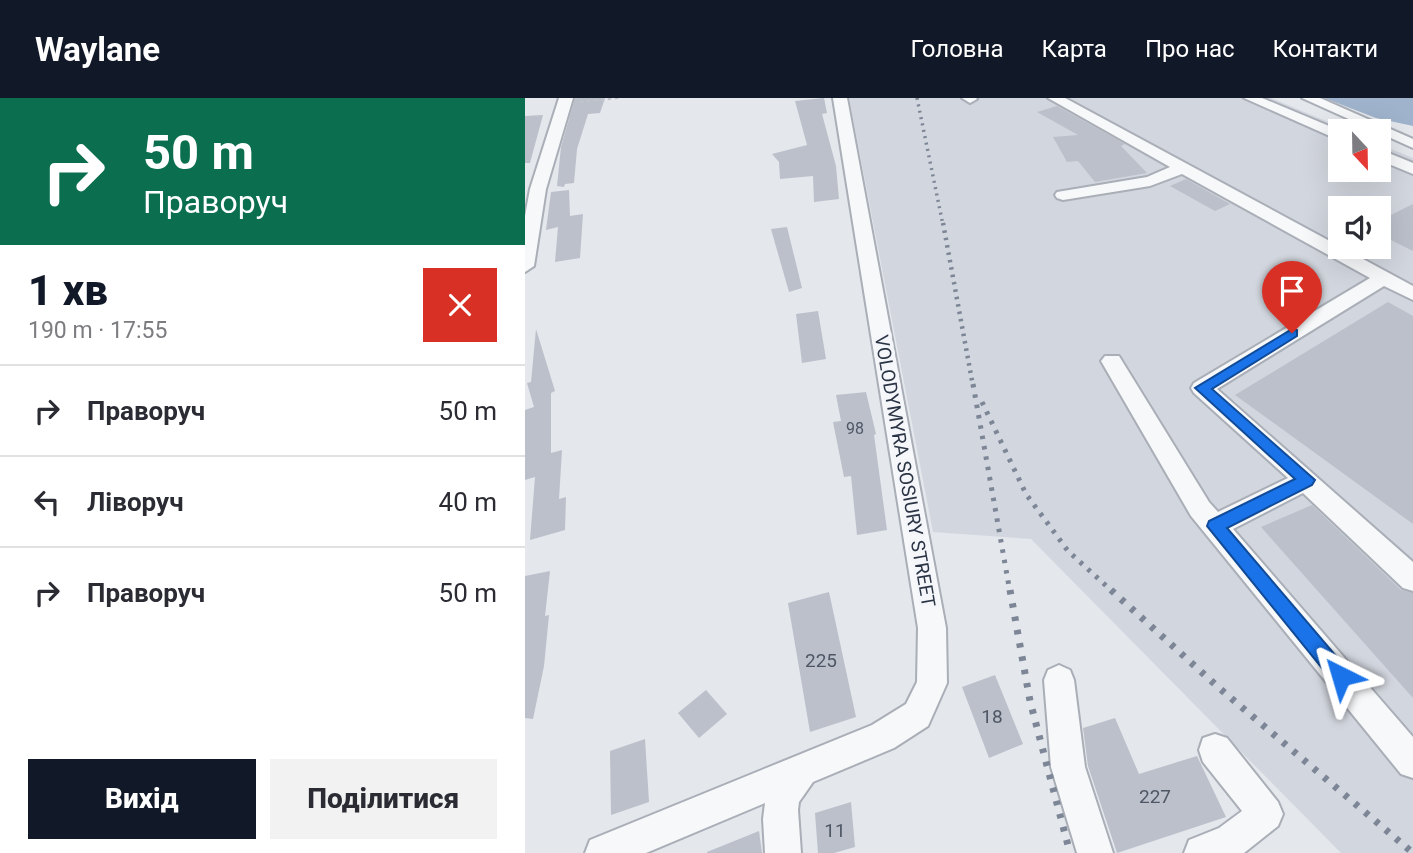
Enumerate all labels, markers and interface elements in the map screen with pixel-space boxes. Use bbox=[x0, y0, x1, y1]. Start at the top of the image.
text: Waylane bbox=[35, 30, 160, 69]
text: Головна bbox=[911, 35, 1003, 63]
text: Карта bbox=[1041, 35, 1107, 63]
text: Про нас bbox=[1145, 35, 1235, 63]
text: Контакти bbox=[1273, 35, 1378, 63]
north arrow bbox=[1328, 119, 1391, 182]
map controls bbox=[1328, 119, 1391, 259]
text: 50 m bbox=[143, 124, 254, 181]
icon: right bbox=[28, 126, 119, 217]
text: Праворуч bbox=[143, 183, 288, 221]
button: sound bbox=[1328, 196, 1391, 259]
pin bbox=[1262, 261, 1322, 333]
text: 1 хв bbox=[28, 266, 108, 315]
button: close bbox=[423, 268, 497, 342]
icon: arrive bbox=[1273, 272, 1311, 310]
text: 190 m · 17:55 bbox=[28, 317, 167, 344]
street label: VOLODYMYRA SOSIURY STREET bbox=[870, 333, 940, 609]
icon: right bbox=[28, 392, 66, 430]
text: Праворуч bbox=[87, 396, 205, 426]
text: 50 m bbox=[439, 396, 497, 426]
house number: 98 bbox=[846, 419, 864, 438]
icon: left bbox=[28, 483, 66, 521]
text: Ліворуч bbox=[87, 487, 184, 517]
text: 40 m bbox=[439, 487, 497, 517]
icon: right bbox=[28, 574, 66, 612]
text: Праворуч bbox=[87, 578, 205, 608]
text: 50 m bbox=[439, 578, 497, 608]
position arrow bbox=[1304, 639, 1378, 713]
house number: 225 bbox=[805, 649, 837, 672]
house number: 18 bbox=[981, 705, 1003, 728]
button: Вихід bbox=[28, 759, 256, 839]
button: Поділитися bbox=[270, 759, 497, 839]
house number: 227 bbox=[1139, 785, 1171, 808]
house number: 11 bbox=[824, 819, 846, 842]

